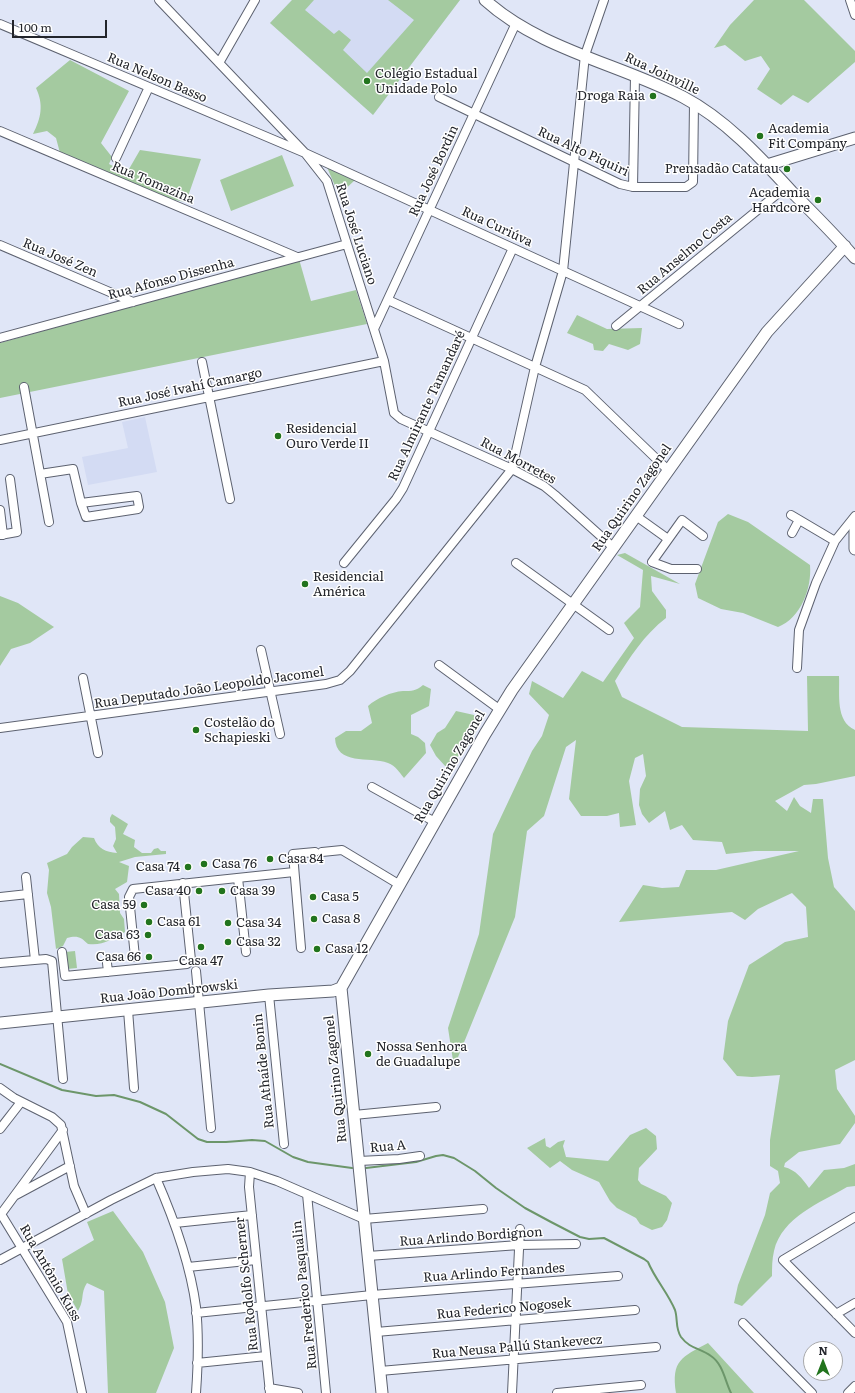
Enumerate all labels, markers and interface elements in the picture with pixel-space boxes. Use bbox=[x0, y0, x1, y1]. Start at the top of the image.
scale bar bbox=[14, 12, 109, 38]
text: 100 m bbox=[19, 18, 52, 36]
street label: Rua Nelson Basso bbox=[105, 50, 209, 106]
street label: Rua Joinville bbox=[622, 50, 702, 98]
place label: Colégio Estadual Unidade Polo bbox=[375, 66, 478, 97]
marker: Colégio Estadual Unidade Polo bbox=[362, 76, 372, 86]
place label: Droga Raia bbox=[577, 88, 645, 104]
marker: Droga Raia bbox=[648, 91, 658, 101]
place label: Academia Fit Company bbox=[768, 121, 847, 152]
street label: Rua José Bordin bbox=[406, 123, 462, 219]
street label: Rua Alto Piquiri bbox=[535, 124, 631, 180]
marker: Academia Fit Company bbox=[755, 131, 765, 141]
street label: Rua Tomazina bbox=[109, 158, 197, 208]
place label: Prensadão Catatau bbox=[665, 161, 779, 177]
marker: Prensadão Catatau bbox=[782, 164, 792, 174]
street label: Rua José Luciano bbox=[332, 181, 380, 287]
place label: Academia Hardcore bbox=[749, 185, 810, 216]
marker: Academia Hardcore bbox=[813, 195, 823, 205]
street label: Rua Curiúva bbox=[459, 204, 535, 250]
street label: Rua Anselmo Costa bbox=[635, 210, 735, 298]
street label: Rua José Zen bbox=[20, 235, 100, 281]
street label: Rua Afonso Dissenha bbox=[106, 255, 236, 303]
street label: Rua Almirante Tamandaré bbox=[385, 328, 469, 484]
street label: Rua José Ivahí Camargo bbox=[116, 365, 264, 411]
place label: Residencial Ouro Verde II bbox=[286, 421, 369, 452]
marker: Residencial Ouro Verde II bbox=[273, 431, 283, 441]
street label: Rua Morretes bbox=[478, 435, 558, 487]
street label: Rua Quirino Zagonel bbox=[589, 441, 675, 555]
place label: Residencial América bbox=[313, 569, 384, 600]
marker: Residencial América bbox=[300, 579, 310, 589]
street label: Rua Deputado João Leopoldo Jacomel bbox=[93, 664, 325, 712]
street label: Rua Quirino Zagonel bbox=[411, 708, 489, 826]
place label: Costelão do Schapieski bbox=[204, 715, 275, 746]
marker: Costelão do Schapieski bbox=[191, 725, 201, 735]
place label: Casa 84 bbox=[278, 851, 324, 867]
marker: Casa 84 bbox=[265, 854, 275, 864]
place label: Casa 76 bbox=[212, 856, 257, 872]
place label: Casa 74 bbox=[136, 859, 180, 875]
marker: Casa 76 bbox=[199, 859, 209, 869]
marker: Casa 74 bbox=[183, 862, 193, 872]
place label: Casa 40 bbox=[145, 883, 191, 899]
place label: Casa 39 bbox=[230, 883, 275, 899]
marker: Casa 40 bbox=[194, 886, 204, 896]
marker: Casa 39 bbox=[217, 886, 227, 896]
place label: Casa 5 bbox=[321, 889, 359, 905]
marker: Casa 5 bbox=[308, 892, 318, 902]
place label: Casa 59 bbox=[91, 897, 136, 913]
marker: Casa 59 bbox=[139, 900, 149, 910]
place label: Casa 8 bbox=[322, 911, 360, 927]
place label: Casa 61 bbox=[157, 914, 201, 930]
marker: Casa 8 bbox=[309, 914, 319, 924]
place label: Casa 34 bbox=[236, 915, 281, 931]
marker: Casa 61 bbox=[144, 917, 154, 927]
marker: Casa 34 bbox=[223, 918, 233, 928]
place label: Casa 63 bbox=[95, 927, 140, 943]
marker: Casa 63 bbox=[143, 930, 153, 940]
place label: Casa 32 bbox=[236, 934, 281, 950]
marker: Casa 32 bbox=[223, 937, 233, 947]
place label: Casa 12 bbox=[325, 941, 368, 957]
marker: Casa 47 bbox=[196, 942, 206, 952]
marker: Casa 12 bbox=[312, 944, 322, 954]
place label: Casa 66 bbox=[96, 949, 141, 965]
marker: Casa 66 bbox=[144, 952, 154, 962]
place label: Casa 47 bbox=[179, 953, 223, 969]
street label: Rua João Dombrowski bbox=[99, 977, 239, 1007]
street label: Rua Athaíde Bonin bbox=[250, 1013, 278, 1129]
street label: Rua Quirino Zagonel bbox=[322, 1015, 350, 1143]
place label: Nossa Senhora de Guadalupe bbox=[376, 1039, 467, 1070]
marker: Nossa Senhora de Guadalupe bbox=[363, 1049, 373, 1059]
street label: Rua A bbox=[369, 1138, 407, 1156]
street label: Rua Rodolfo Scherner bbox=[232, 1216, 262, 1352]
street label: Rua Frederico Pasqualin bbox=[289, 1220, 321, 1370]
street label: Rua Antônio Kuss bbox=[16, 1222, 84, 1324]
street label: Rua Arlindo Bordignon bbox=[399, 1224, 543, 1250]
street label: Rua Arlindo Fernandes bbox=[423, 1260, 565, 1286]
street label: Rua Federico Nogosek bbox=[436, 1295, 572, 1323]
street label: Rua Neusa Pallú Stankevecz bbox=[431, 1332, 603, 1362]
north arrow bbox=[803, 1341, 843, 1381]
text: N bbox=[818, 1342, 828, 1358]

